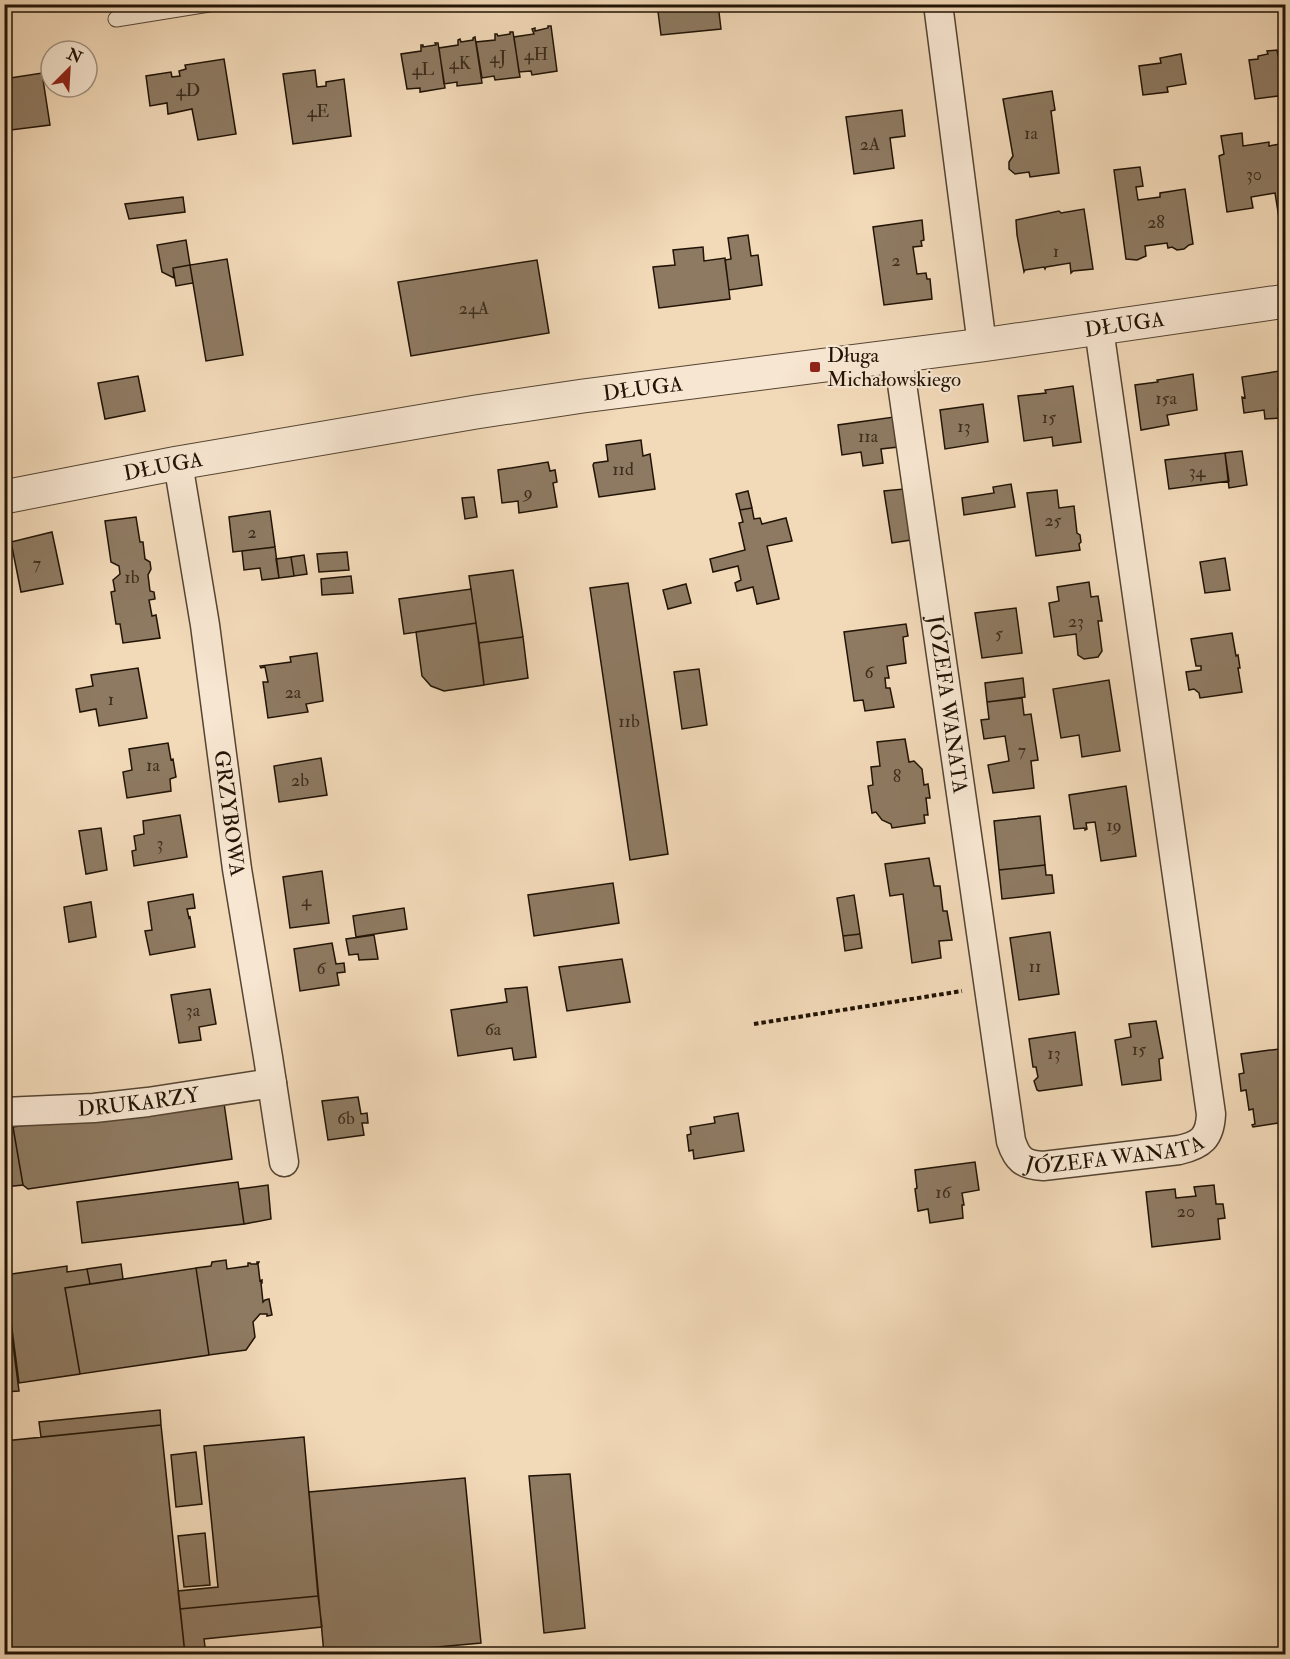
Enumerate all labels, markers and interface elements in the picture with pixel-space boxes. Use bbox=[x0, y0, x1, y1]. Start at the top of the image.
north arrow bbox=[39, 39, 99, 99]
house number: 4H bbox=[524, 43, 548, 66]
text: N bbox=[63, 44, 86, 69]
house number: 4J bbox=[489, 46, 507, 69]
house number: 4K bbox=[449, 52, 472, 75]
house number: 4L bbox=[412, 58, 434, 81]
house number: 4D bbox=[176, 79, 200, 102]
house number: 4E bbox=[307, 100, 329, 123]
house number: 1a bbox=[1024, 122, 1039, 145]
house number: 2A bbox=[860, 133, 881, 156]
house number: 30 bbox=[1246, 163, 1262, 186]
house number: 28 bbox=[1147, 211, 1165, 234]
house number: 1 bbox=[1053, 240, 1059, 263]
house number: 2 bbox=[891, 249, 901, 272]
house number: 24A bbox=[459, 297, 490, 320]
street label: DŁUGA bbox=[1083, 305, 1166, 343]
place label: Długa Michałowskiego bbox=[827, 342, 961, 393]
marker: Długa Michałowskiego bbox=[808, 360, 822, 374]
street label: DŁUGA bbox=[601, 370, 684, 407]
house number: 15a bbox=[1155, 387, 1177, 410]
house number: 15 bbox=[1042, 406, 1056, 429]
house number: 13 bbox=[957, 415, 971, 438]
house number: 11a bbox=[858, 425, 879, 448]
street label: DŁUGA bbox=[121, 445, 205, 487]
house number: 11d bbox=[612, 458, 634, 481]
house number: 34 bbox=[1189, 460, 1207, 483]
house number: 9 bbox=[521, 481, 533, 504]
house number: 25 bbox=[1045, 509, 1062, 532]
house number: 2 bbox=[247, 521, 257, 544]
house number: 7 bbox=[33, 552, 41, 575]
house number: 1b bbox=[124, 566, 140, 589]
house number: 23 bbox=[1068, 610, 1084, 633]
street label: JÓZEFA WANATA bbox=[922, 613, 974, 795]
house number: 5 bbox=[995, 622, 1003, 645]
house number: 6 bbox=[864, 661, 874, 684]
house number: 2a bbox=[285, 681, 302, 704]
house number: 1 bbox=[108, 688, 114, 711]
house number: 11b bbox=[618, 710, 640, 733]
house number: 7 bbox=[1018, 739, 1026, 762]
street label: GRZYBOWA bbox=[208, 749, 251, 878]
house number: 1a bbox=[146, 754, 161, 777]
house number: 8 bbox=[893, 765, 901, 788]
house number: 2b bbox=[291, 769, 309, 792]
house number: 19 bbox=[1106, 814, 1122, 837]
house number: 3 bbox=[157, 832, 163, 855]
house number: 4 bbox=[301, 889, 312, 912]
house number: 11 bbox=[1029, 955, 1041, 978]
house number: 6 bbox=[316, 957, 326, 980]
house number: 3a bbox=[186, 999, 201, 1022]
house number: 6a bbox=[485, 1018, 502, 1041]
house number: 15 bbox=[1132, 1038, 1146, 1061]
house number: 13 bbox=[1047, 1042, 1061, 1065]
street label: DRUKARZY bbox=[77, 1081, 202, 1122]
house number: 6b bbox=[337, 1107, 355, 1130]
street label: JÓZEFA WANATA bbox=[1021, 1129, 1209, 1180]
house number: 16 bbox=[935, 1181, 952, 1204]
house number: 20 bbox=[1177, 1200, 1195, 1223]

